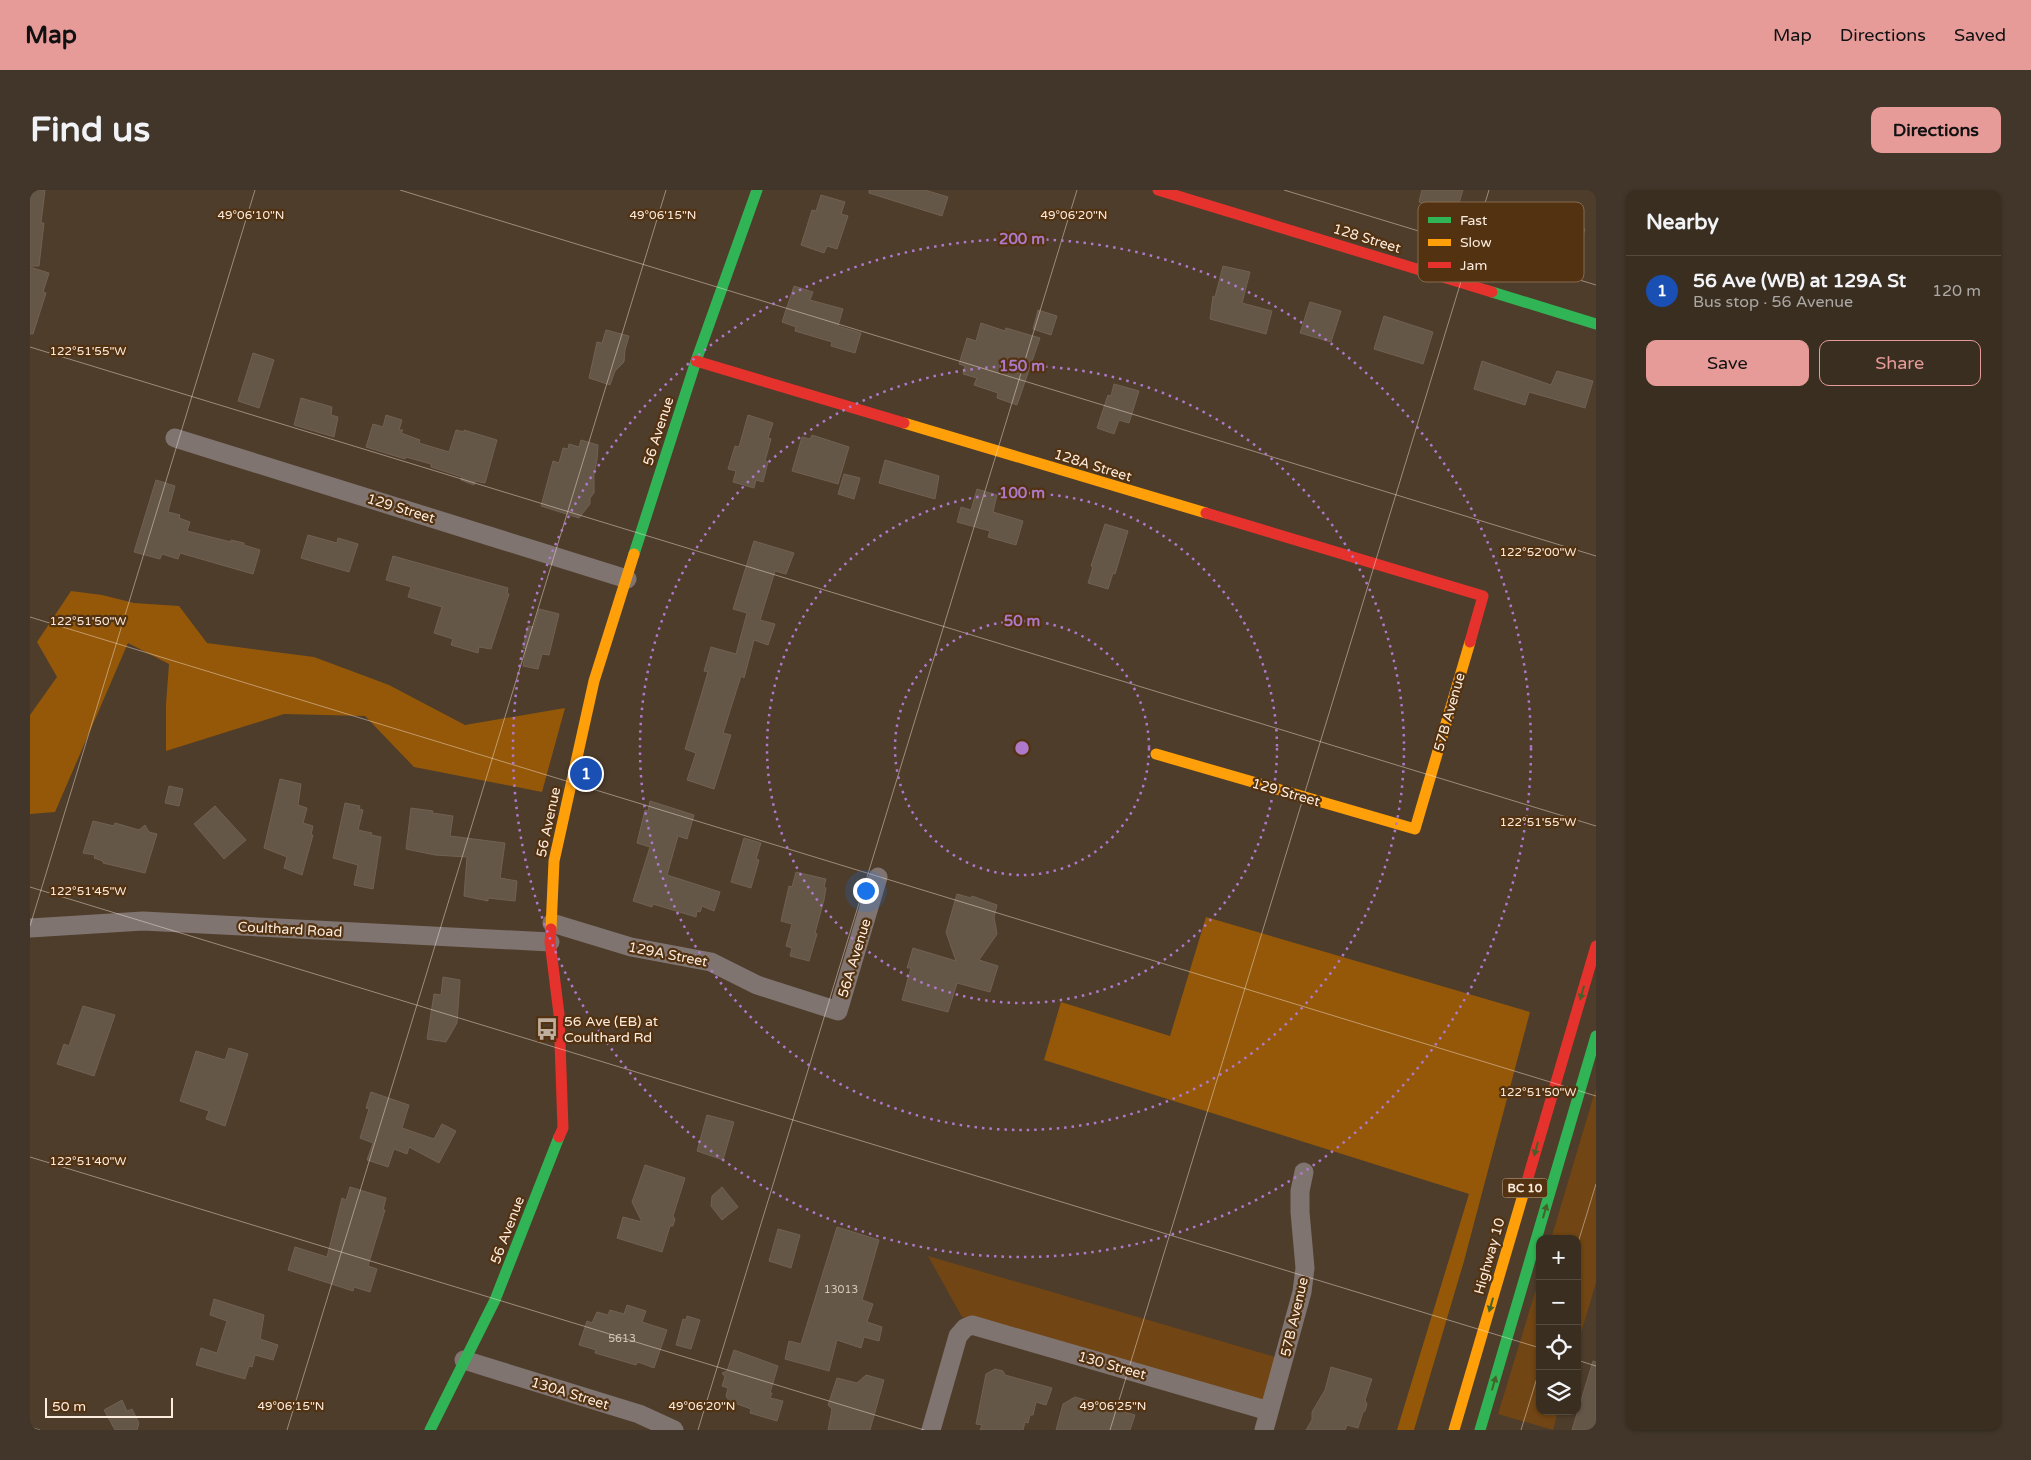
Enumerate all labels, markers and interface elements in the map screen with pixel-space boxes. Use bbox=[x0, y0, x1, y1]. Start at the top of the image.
text: Map bbox=[25, 21, 77, 50]
text: Map bbox=[1773, 24, 1812, 46]
text: Directions bbox=[1840, 24, 1926, 46]
text: Saved bbox=[1954, 24, 2006, 46]
button: Directions bbox=[1871, 107, 2001, 153]
text: Find us bbox=[30, 109, 150, 151]
legend bbox=[1418, 202, 1584, 282]
text: 49°06'10"N bbox=[218, 208, 285, 222]
text: 49°06'15"N bbox=[630, 208, 697, 222]
text: 49°06'20"N bbox=[1041, 208, 1108, 222]
text: Nearby bbox=[1646, 210, 1719, 235]
text: Fast bbox=[1460, 212, 1488, 229]
street label: 128 Street bbox=[1331, 220, 1403, 257]
text: 200 m bbox=[999, 230, 1045, 248]
text: Slow bbox=[1460, 234, 1492, 251]
text: Jam bbox=[1460, 257, 1487, 274]
text: 56 Ave (WB) at 129A St bbox=[1693, 270, 1906, 292]
text: 1 bbox=[1657, 281, 1667, 301]
text: 120 m bbox=[1932, 281, 1981, 301]
text: Bus stop · 56 Avenue bbox=[1693, 292, 1853, 312]
button: Save bbox=[1646, 340, 1809, 386]
button: Share bbox=[1819, 340, 1981, 386]
text: 122°51'55"W bbox=[49, 344, 127, 358]
text: 150 m bbox=[999, 357, 1045, 375]
street label: 56 Avenue bbox=[639, 395, 678, 468]
street label: 128A Street bbox=[1052, 446, 1134, 486]
text: 100 m bbox=[999, 484, 1045, 502]
street label: 129 Street bbox=[365, 490, 437, 527]
text: 122°52'00"W bbox=[1499, 545, 1577, 559]
text: 50 m bbox=[1004, 612, 1040, 630]
text: 122°51'50"W bbox=[49, 614, 127, 628]
street label: 57B Avenue bbox=[1430, 671, 1469, 753]
centre of rings bbox=[1013, 739, 1031, 757]
pin: 1 bbox=[570, 755, 602, 793]
street label: 129 Street bbox=[1250, 775, 1322, 810]
street label: 56 Avenue bbox=[533, 785, 564, 859]
text: 122°51'55"W bbox=[1499, 815, 1577, 829]
your location bbox=[853, 878, 879, 904]
text: 122°51'45"W bbox=[49, 884, 127, 898]
street label: 56A Avenue bbox=[834, 916, 875, 1000]
street label: Coulthard Road bbox=[237, 918, 343, 941]
street label: 129A Street bbox=[627, 938, 710, 971]
one-way arrow bbox=[1578, 985, 1586, 1000]
place label: 56 Ave (EB) at Coulthard Rd bbox=[564, 1013, 659, 1046]
bus stop icon: 56 Ave (EB) at Coulthard Rd bbox=[534, 1016, 560, 1042]
text: 122°51'50"W bbox=[1499, 1085, 1577, 1099]
one-way arrow bbox=[1532, 1141, 1540, 1156]
text: 122°51'40"W bbox=[49, 1154, 127, 1168]
road number: BC 10 bbox=[1502, 1178, 1548, 1198]
street label: 56 Avenue bbox=[487, 1194, 528, 1267]
one-way arrow bbox=[1541, 1203, 1549, 1218]
street label: Highway 10 bbox=[1470, 1216, 1509, 1296]
map controls bbox=[1536, 1235, 1581, 1415]
button: + bbox=[1536, 1235, 1581, 1280]
street label: 57B Avenue bbox=[1277, 1276, 1312, 1359]
button: − bbox=[1536, 1280, 1581, 1325]
house number: 13013 bbox=[824, 1283, 858, 1296]
one-way arrow bbox=[1486, 1297, 1494, 1312]
button: locate bbox=[1536, 1325, 1581, 1370]
house number: 5613 bbox=[608, 1332, 636, 1345]
street label: 130 Street bbox=[1076, 1348, 1148, 1383]
button: layers bbox=[1536, 1370, 1581, 1415]
street label: 130A Street bbox=[529, 1374, 611, 1414]
one-way arrow bbox=[1491, 1376, 1499, 1391]
scale bar bbox=[45, 1395, 172, 1418]
text: 50 m bbox=[52, 1398, 86, 1415]
text: 49°06'15"N bbox=[258, 1399, 325, 1413]
text: 49°06'20"N bbox=[669, 1399, 736, 1413]
text: 49°06'25"N bbox=[1080, 1399, 1147, 1413]

